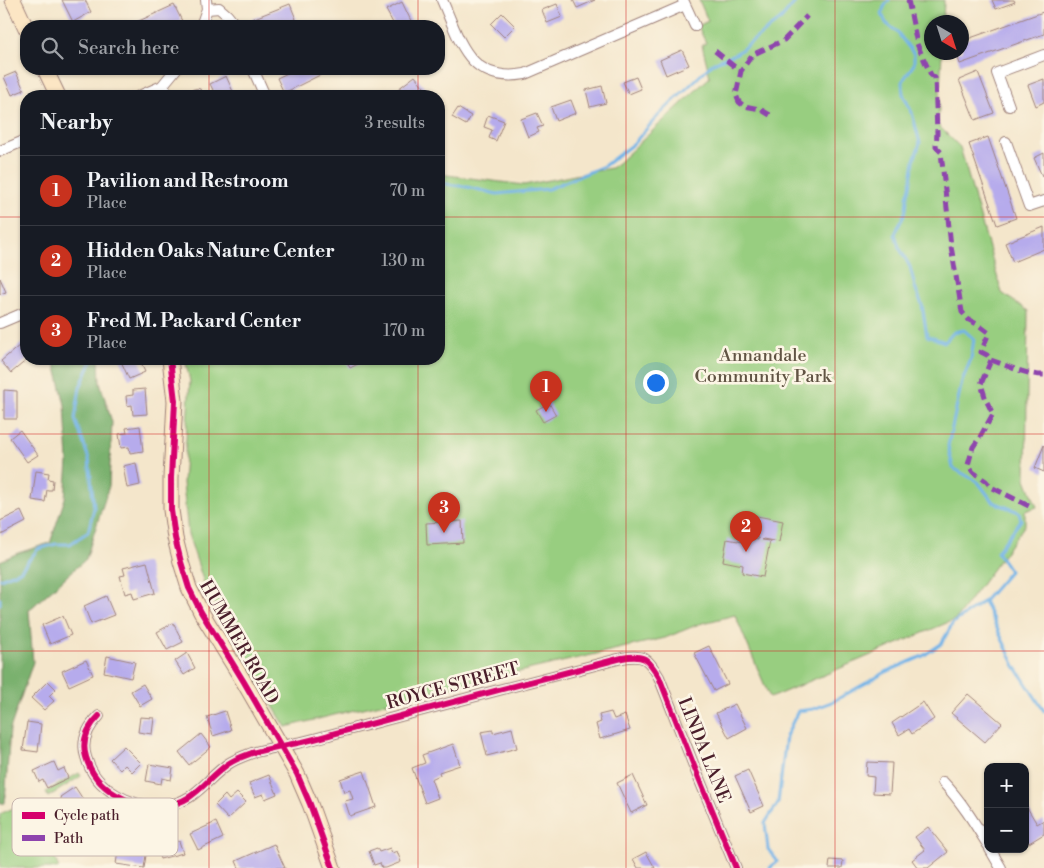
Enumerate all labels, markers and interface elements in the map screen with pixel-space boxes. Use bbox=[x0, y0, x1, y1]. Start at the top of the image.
north arrow bbox=[924, 15, 969, 60]
search box bbox=[20, 20, 445, 75]
icon: search bbox=[38, 34, 66, 62]
text: Search here bbox=[78, 36, 179, 60]
text: Nearby bbox=[40, 110, 113, 136]
text: 3 results bbox=[364, 113, 425, 133]
text: Pavilion and Restroom bbox=[87, 169, 289, 193]
text: 1 bbox=[52, 181, 60, 201]
text: 70 m bbox=[389, 181, 425, 201]
text: Place bbox=[87, 193, 127, 213]
text: Hidden Oaks Nature Center bbox=[87, 239, 335, 263]
text: 2 bbox=[51, 251, 61, 271]
text: 130 m bbox=[381, 251, 425, 271]
text: Place bbox=[87, 263, 127, 283]
text: Fred M. Packard Center bbox=[87, 309, 301, 333]
text: 3 bbox=[51, 321, 61, 341]
text: 170 m bbox=[383, 321, 425, 341]
text: Place bbox=[87, 333, 127, 353]
park label: Annandale Community Park bbox=[695, 344, 833, 388]
your location bbox=[643, 370, 669, 396]
pin: 1 bbox=[530, 371, 562, 412]
pin: 3 bbox=[428, 492, 460, 533]
pin: 2 bbox=[730, 511, 762, 552]
street label: HUMMER ROAD bbox=[194, 576, 284, 708]
street label: ROYCE STREET bbox=[384, 657, 522, 715]
street label: LINDA LANE bbox=[672, 694, 736, 806]
map controls bbox=[984, 763, 1029, 853]
button: + bbox=[984, 763, 1029, 808]
legend bbox=[12, 798, 178, 856]
text: Cycle path bbox=[54, 807, 120, 825]
button: − bbox=[984, 808, 1029, 853]
text: Path bbox=[54, 830, 84, 848]

